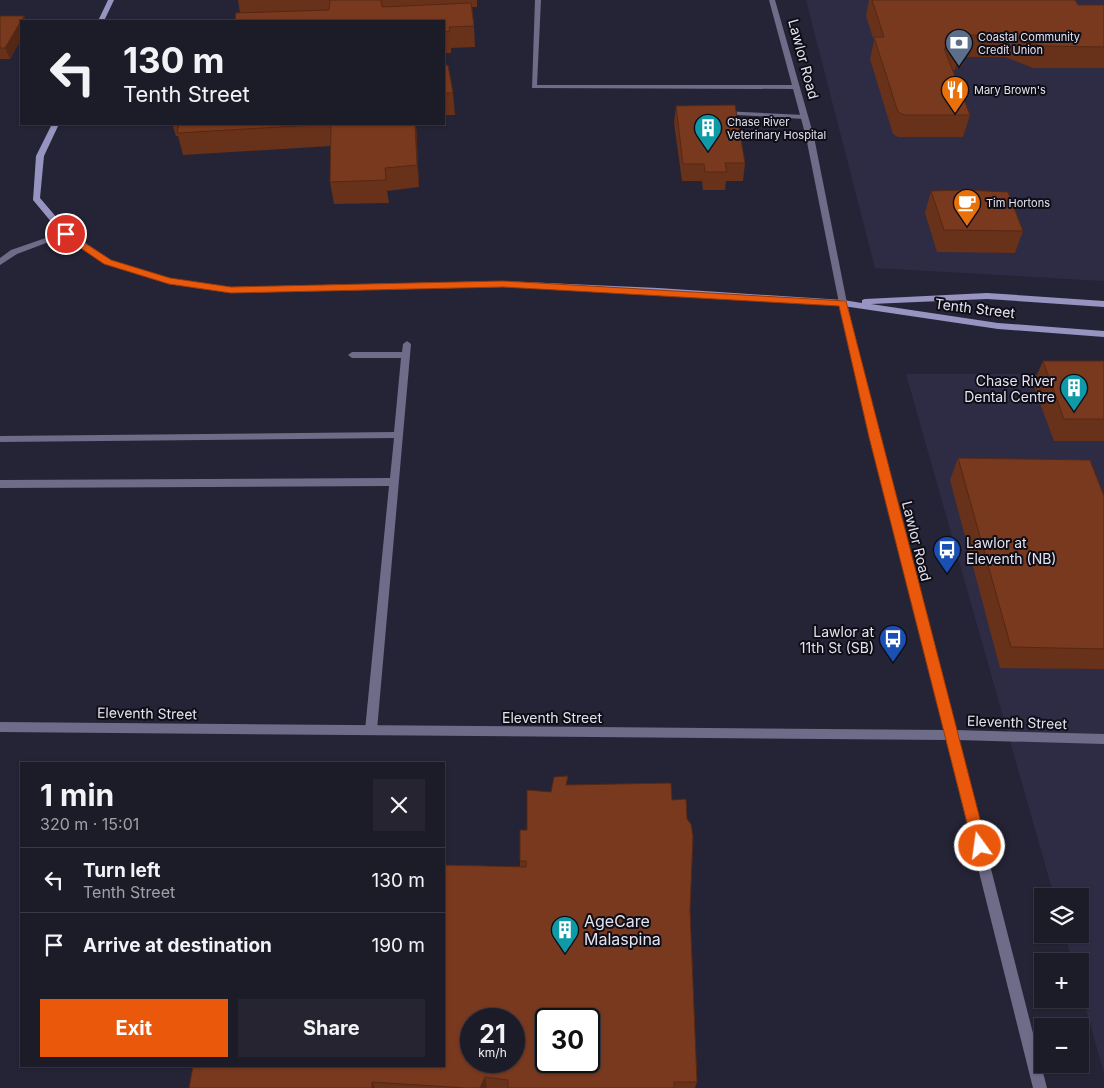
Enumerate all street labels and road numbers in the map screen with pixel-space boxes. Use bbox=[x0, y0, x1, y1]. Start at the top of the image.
street label: Lawlor Road bbox=[785, 17, 823, 101]
street label: Tenth Street bbox=[934, 295, 1016, 321]
street label: Lawlor Road bbox=[899, 499, 935, 583]
street label: Eleventh Street bbox=[97, 704, 198, 722]
street label: Eleventh Street bbox=[502, 709, 602, 726]
street label: Eleventh Street bbox=[967, 712, 1068, 732]

